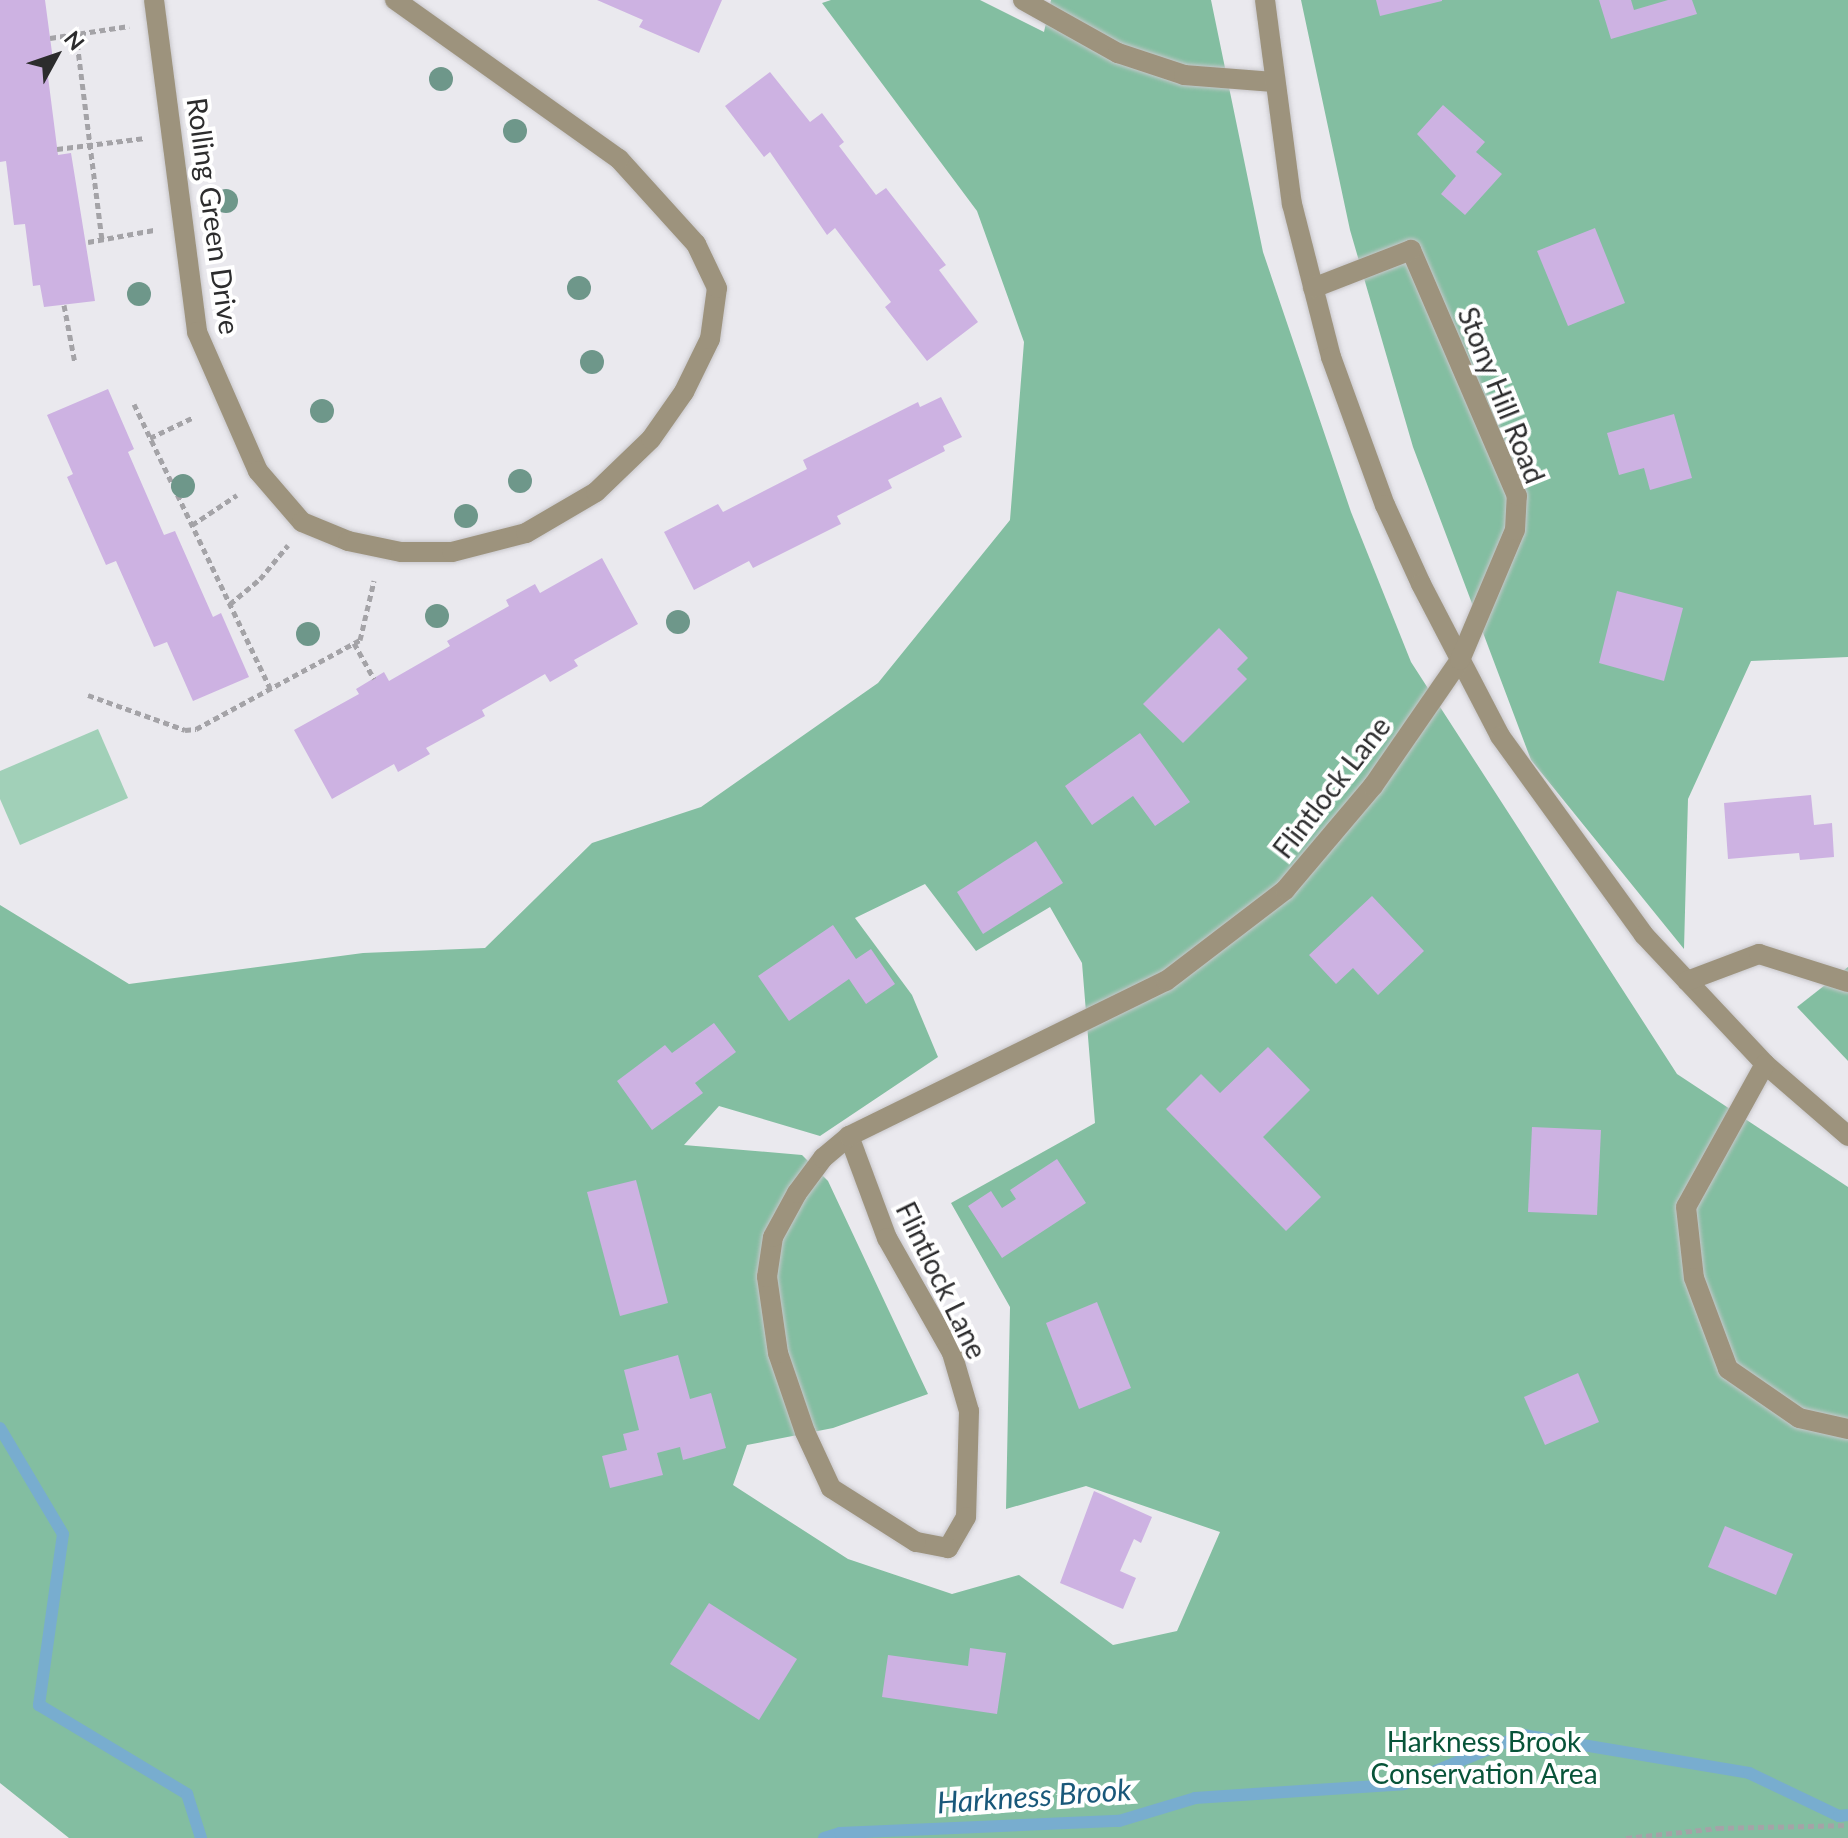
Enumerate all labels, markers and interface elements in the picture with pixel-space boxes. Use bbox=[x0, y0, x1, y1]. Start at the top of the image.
north arrow bbox=[16, 16, 96, 96]
text: N bbox=[59, 25, 91, 55]
street label: Rolling Green Drive bbox=[181, 95, 247, 337]
street label: Stony Hill Road bbox=[1451, 302, 1553, 488]
street label: Flintlock Lane bbox=[1265, 710, 1397, 864]
street label: Flintlock Lane bbox=[890, 1196, 994, 1364]
park label: Harkness Brook Conservation Area bbox=[1370, 1724, 1598, 1790]
water label: Harkness Brook bbox=[936, 1770, 1132, 1820]

